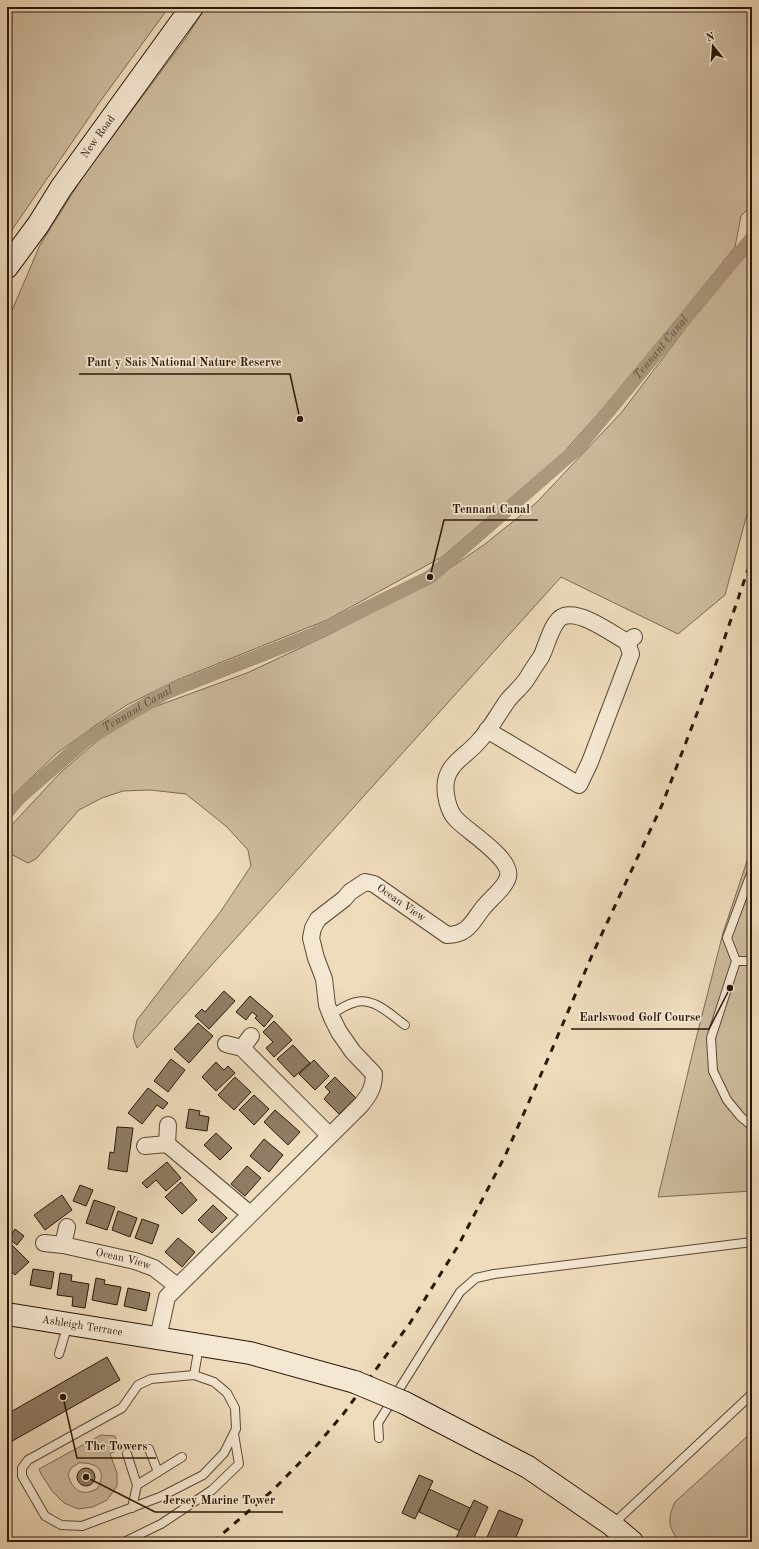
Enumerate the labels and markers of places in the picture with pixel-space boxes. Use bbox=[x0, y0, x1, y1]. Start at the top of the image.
callout: Pant y Sais National Nature Reserve bbox=[79, 350, 290, 374]
callout: Tennant Canal bbox=[444, 496, 538, 520]
callout: Earlswood Golf Course bbox=[571, 1005, 709, 1029]
callout: The Towers bbox=[77, 1434, 156, 1458]
callout: Jersey Marine Tower bbox=[155, 1488, 283, 1512]

